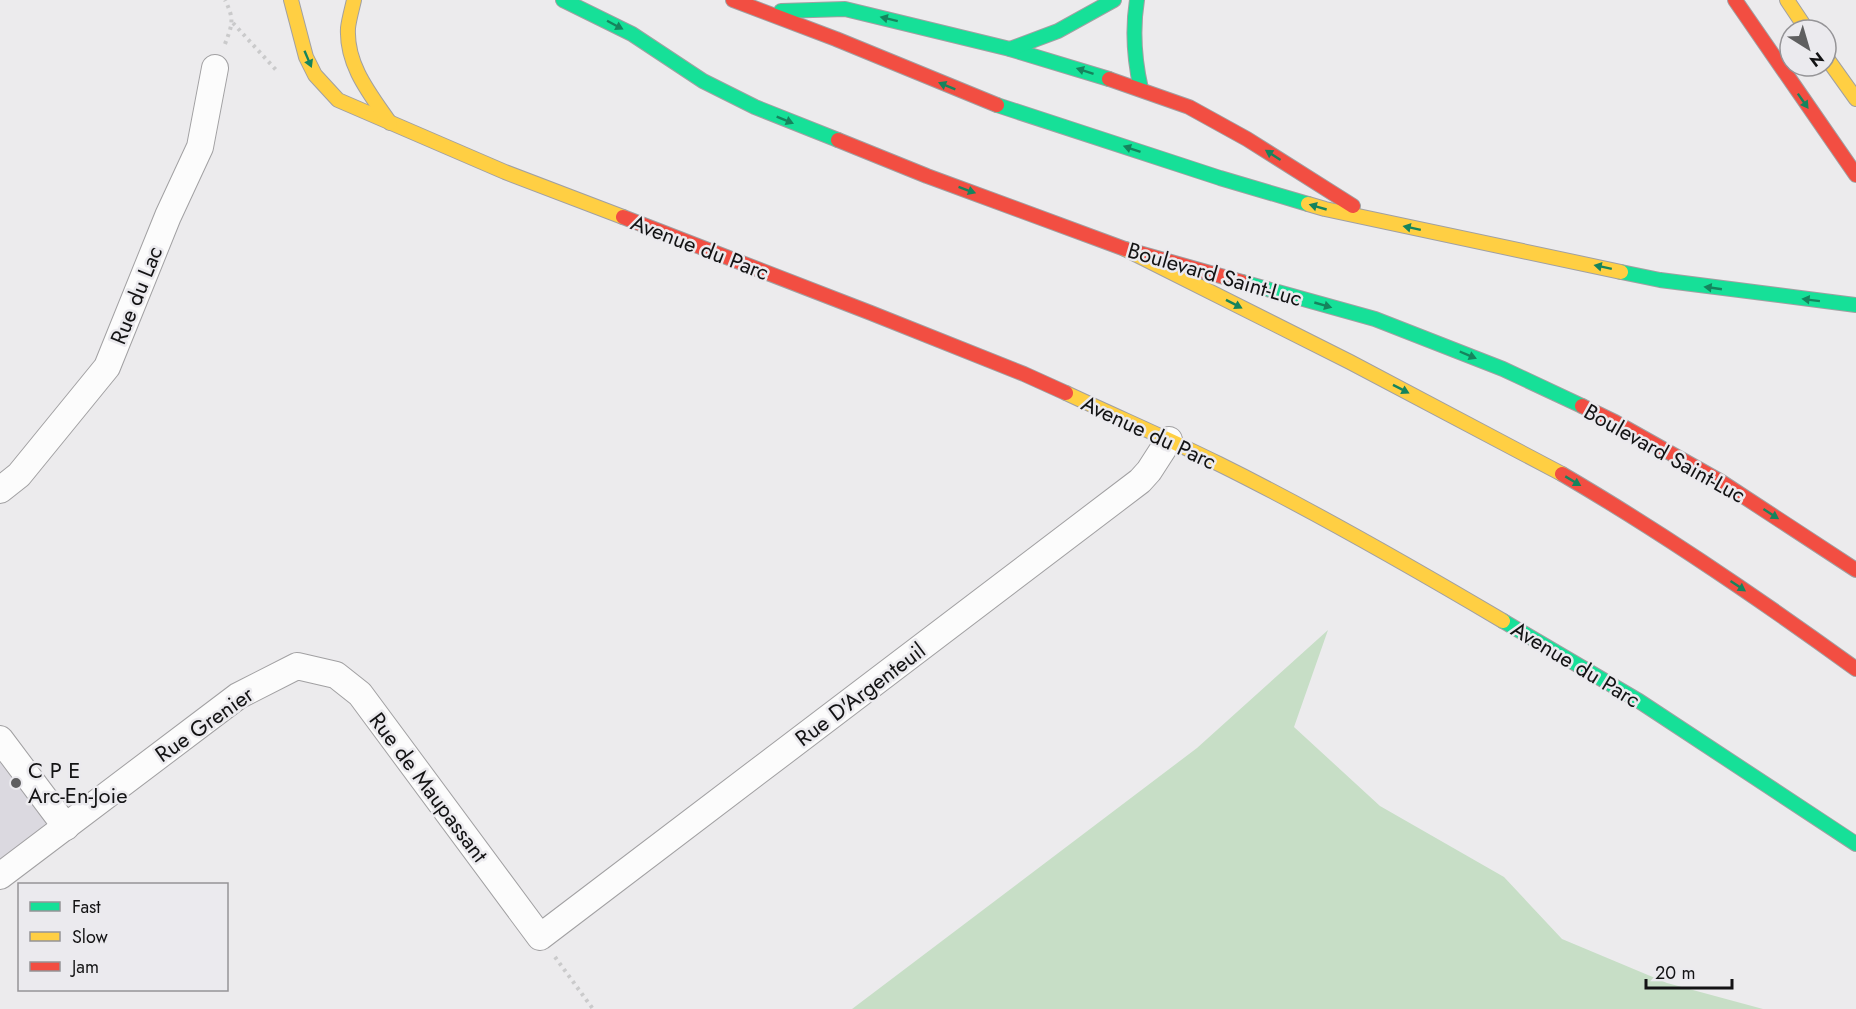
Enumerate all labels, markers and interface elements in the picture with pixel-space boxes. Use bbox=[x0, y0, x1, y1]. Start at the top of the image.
one-way arrow bbox=[879, 14, 898, 24]
north arrow bbox=[1778, 18, 1838, 78]
one-way arrow bbox=[607, 20, 624, 30]
text: N bbox=[1805, 47, 1829, 73]
one-way arrow bbox=[303, 51, 312, 68]
one-way arrow bbox=[1076, 66, 1094, 75]
one-way arrow bbox=[938, 81, 956, 91]
one-way arrow bbox=[1797, 92, 1809, 108]
one-way arrow bbox=[776, 116, 794, 125]
one-way arrow bbox=[1123, 143, 1141, 153]
one-way arrow bbox=[1265, 149, 1281, 161]
one-way arrow bbox=[958, 186, 976, 196]
one-way arrow bbox=[1309, 202, 1327, 211]
street label: Avenue du Parc bbox=[626, 206, 774, 288]
one-way arrow bbox=[1402, 223, 1421, 232]
street label: Boulevard Saint-Luc bbox=[1124, 234, 1306, 314]
street label: Rue du Lac bbox=[102, 241, 170, 349]
one-way arrow bbox=[1593, 262, 1612, 271]
one-way arrow bbox=[1704, 283, 1723, 292]
one-way arrow bbox=[1802, 295, 1821, 305]
one-way arrow bbox=[1225, 299, 1242, 309]
one-way arrow bbox=[1314, 300, 1332, 310]
one-way arrow bbox=[1460, 350, 1478, 360]
one-way arrow bbox=[1393, 384, 1410, 394]
street label: Avenue du Parc bbox=[1076, 387, 1222, 477]
street label: Boulevard Saint-Luc bbox=[1578, 395, 1752, 511]
one-way arrow bbox=[1565, 475, 1581, 486]
one-way arrow bbox=[1763, 508, 1779, 519]
one-way arrow bbox=[1729, 580, 1746, 591]
street label: Avenue du Parc bbox=[1505, 613, 1647, 715]
street label: Rue D'Argenteuil bbox=[788, 634, 932, 754]
street label: Rue Grenier bbox=[148, 678, 260, 770]
street label: Rue de Maupassant bbox=[362, 705, 497, 869]
place label: C P E Arc-En-Joie bbox=[28, 754, 127, 811]
marker: C P E Arc-En-Joie bbox=[9, 776, 23, 790]
legend bbox=[18, 883, 228, 991]
text: Fast bbox=[72, 894, 101, 920]
text: Slow bbox=[72, 924, 109, 950]
scale bar bbox=[1646, 952, 1732, 990]
text: Jam bbox=[70, 954, 99, 980]
text: 20 m bbox=[1655, 960, 1695, 986]

